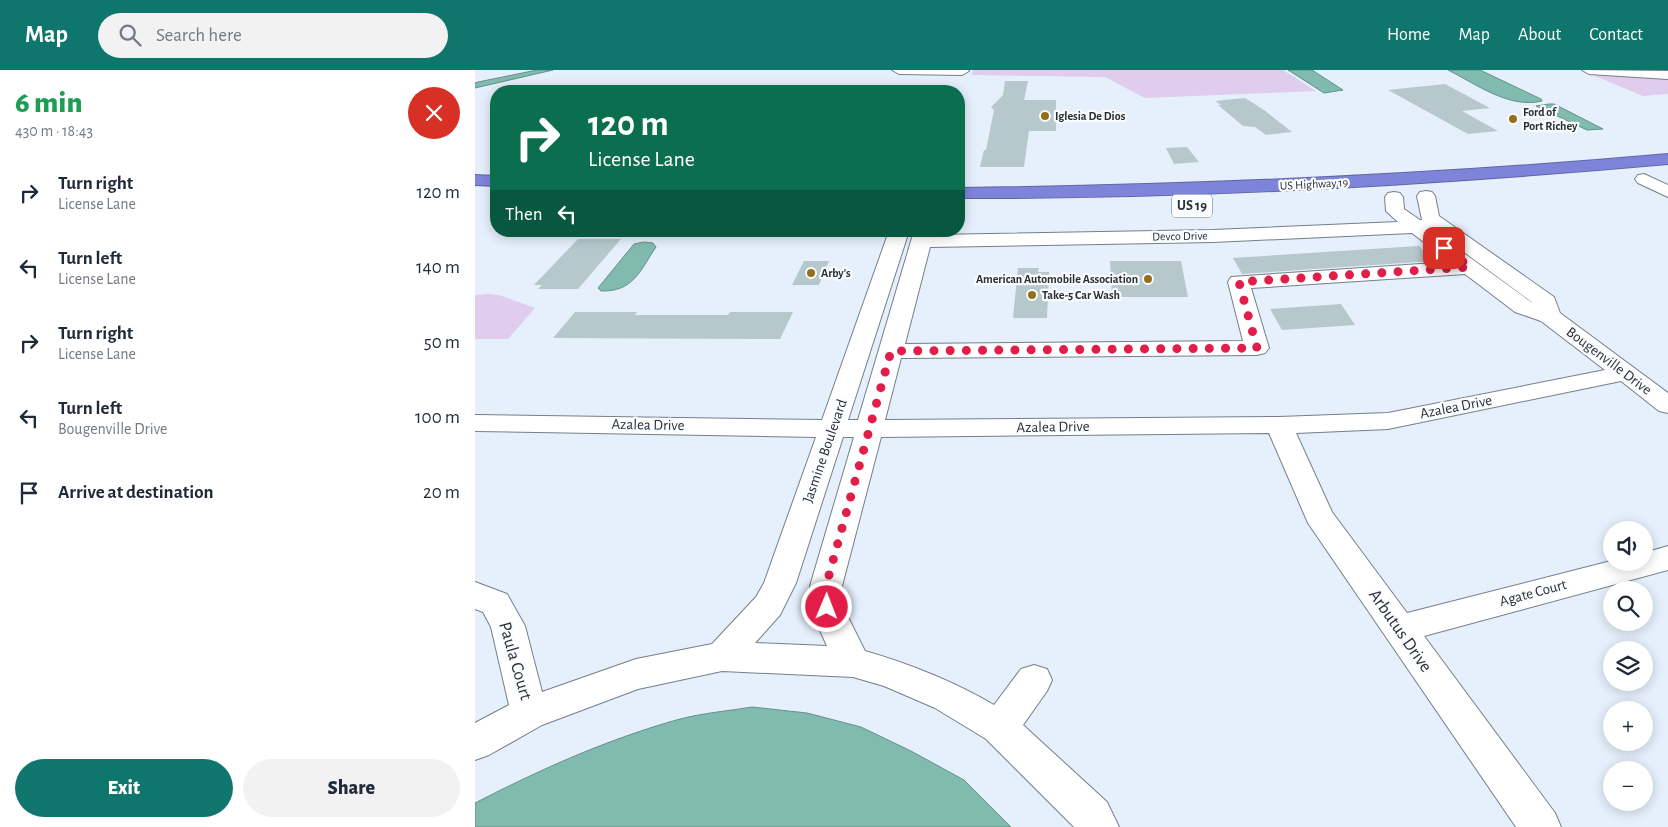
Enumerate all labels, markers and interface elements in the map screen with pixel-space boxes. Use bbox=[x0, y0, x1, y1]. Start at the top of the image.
search box bbox=[98, 13, 448, 58]
icon: search bbox=[116, 21, 144, 49]
text: Map bbox=[25, 23, 68, 47]
text: Search here bbox=[156, 26, 242, 45]
text: Home bbox=[1387, 26, 1430, 44]
text: Map bbox=[1458, 26, 1490, 44]
text: About bbox=[1518, 26, 1561, 44]
text: Contact bbox=[1589, 26, 1643, 44]
button: close bbox=[408, 87, 460, 139]
text: 6 min bbox=[15, 88, 83, 118]
icon: right bbox=[505, 105, 570, 170]
place label: Ford of Port Richey bbox=[1523, 106, 1578, 133]
text: 120 m bbox=[588, 107, 669, 142]
marker: Iglesia De Dios bbox=[1039, 110, 1051, 122]
place label: Iglesia De Dios bbox=[1055, 110, 1126, 122]
marker: Ford of Port Richey bbox=[1507, 113, 1519, 125]
text: 430 m · 18:43 bbox=[15, 123, 93, 139]
text: License Lane bbox=[588, 148, 695, 170]
text: Turn right bbox=[58, 174, 133, 193]
street label: US Highway 19 bbox=[1280, 176, 1349, 193]
icon: right bbox=[15, 179, 43, 207]
text: 120 m bbox=[416, 183, 460, 202]
road number: US 19 bbox=[1172, 194, 1212, 218]
text: License Lane bbox=[58, 196, 136, 212]
icon: left bbox=[553, 200, 581, 228]
text: Then bbox=[505, 205, 543, 224]
pin bbox=[1423, 227, 1465, 269]
street label: Devco Drive bbox=[1152, 230, 1208, 242]
icon: arrive bbox=[1430, 234, 1458, 262]
text: Turn left bbox=[58, 249, 122, 268]
icon: left bbox=[15, 254, 43, 282]
text: 140 m bbox=[416, 258, 460, 277]
marker: Arby's bbox=[805, 267, 817, 279]
place label: Arby's bbox=[821, 267, 851, 280]
text: License Lane bbox=[58, 271, 136, 287]
place label: American Automobile Association bbox=[976, 273, 1138, 285]
marker: American Automobile Association bbox=[1142, 273, 1154, 285]
marker: Take-5 Car Wash bbox=[1026, 289, 1038, 301]
place label: Take-5 Car Wash bbox=[1042, 289, 1120, 301]
text: Turn right bbox=[58, 324, 133, 343]
street label: Bougenville Drive bbox=[1564, 324, 1655, 398]
icon: right bbox=[15, 329, 43, 357]
text: 50 m bbox=[424, 333, 460, 352]
text: License Lane bbox=[58, 346, 136, 362]
street label: Azalea Drive bbox=[1419, 393, 1493, 421]
street label: Jasmine Boulevard bbox=[800, 397, 850, 505]
text: Turn left bbox=[58, 399, 122, 418]
icon: left bbox=[15, 404, 43, 432]
text: 100 m bbox=[415, 408, 460, 427]
street label: Azalea Drive bbox=[611, 417, 685, 433]
street label: Azalea Drive bbox=[1016, 419, 1090, 435]
text: Bougenville Drive bbox=[58, 421, 167, 437]
icon: arrive bbox=[15, 479, 43, 507]
text: Arrive at destination bbox=[58, 483, 214, 502]
text: 20 m bbox=[423, 483, 460, 502]
map controls bbox=[1603, 521, 1653, 811]
button: sound bbox=[1603, 521, 1653, 571]
street label: Agate Court bbox=[1498, 577, 1568, 609]
position arrow bbox=[800, 580, 852, 632]
button: search bbox=[1603, 581, 1653, 631]
street label: Arbutus Drive bbox=[1365, 586, 1435, 676]
street label: Paula Court bbox=[495, 620, 535, 702]
button: layers bbox=[1603, 641, 1653, 691]
button: + bbox=[1603, 701, 1653, 751]
button: Exit bbox=[15, 759, 233, 817]
button: Share bbox=[243, 759, 460, 817]
button: − bbox=[1603, 761, 1653, 811]

